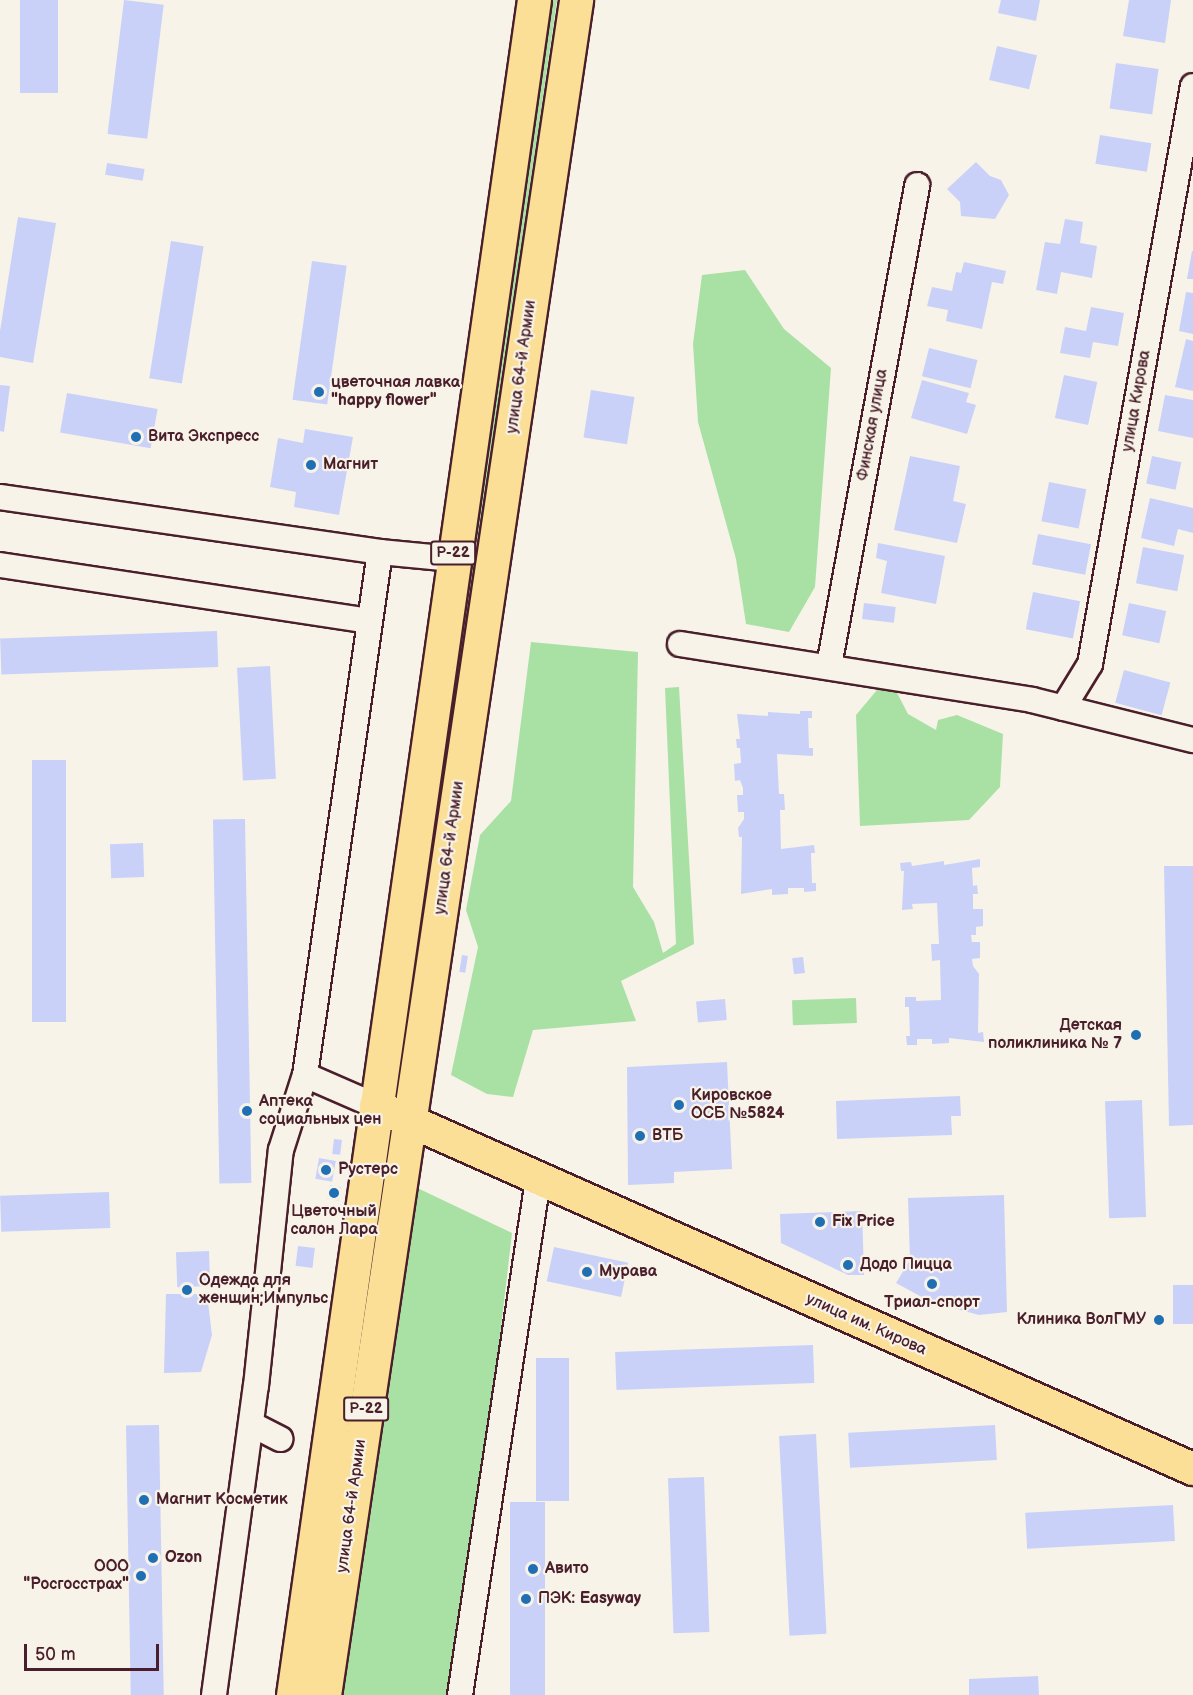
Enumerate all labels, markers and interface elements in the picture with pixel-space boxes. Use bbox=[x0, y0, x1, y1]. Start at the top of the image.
street label: улица 64-й Армии bbox=[503, 299, 541, 435]
street label: улица Кирова bbox=[1119, 349, 1155, 453]
street label: Финская улица bbox=[854, 367, 892, 483]
place label: цветочная лавка "happy flower" bbox=[331, 373, 460, 411]
marker: цветочная лавка "happy flower" bbox=[312, 385, 326, 399]
place label: Вита Экспресс bbox=[148, 427, 259, 447]
marker: Вита Экспресс bbox=[129, 430, 143, 444]
place label: Магнит bbox=[323, 455, 378, 475]
marker: Магнит bbox=[304, 458, 318, 472]
road number: Р-22 bbox=[429, 541, 477, 565]
street label: улица 64-й Армии bbox=[431, 780, 469, 916]
place label: Детская поликлиника № 7 bbox=[988, 1016, 1122, 1054]
marker: Детская поликлиника № 7 bbox=[1127, 1026, 1145, 1044]
place label: Кировское ОСБ №5824 bbox=[691, 1086, 784, 1124]
place label: Аптека социальных цен bbox=[259, 1092, 381, 1130]
marker: Кировское ОСБ №5824 bbox=[672, 1098, 686, 1112]
marker: Аптека социальных цен bbox=[240, 1104, 254, 1118]
place label: ВТБ bbox=[652, 1126, 683, 1146]
marker: ВТБ bbox=[633, 1129, 647, 1143]
place label: Рустерс bbox=[338, 1160, 398, 1180]
marker: Рустерс bbox=[319, 1163, 333, 1177]
marker: Цветочный салон Лара bbox=[327, 1186, 341, 1200]
place label: Цветочный салон Лара bbox=[290, 1202, 378, 1240]
place label: Fix Price bbox=[832, 1212, 895, 1232]
marker: Fix Price bbox=[813, 1215, 827, 1229]
place label: Додо Пицца bbox=[860, 1255, 952, 1275]
marker: Додо Пицца bbox=[841, 1258, 855, 1272]
place label: Мурава bbox=[599, 1262, 657, 1282]
marker: Мурава bbox=[580, 1265, 594, 1279]
place label: Одежда для женщин;Импульс bbox=[199, 1271, 328, 1309]
marker: Триал-спорт bbox=[925, 1277, 939, 1291]
marker: Одежда для женщин;Импульс bbox=[180, 1283, 194, 1297]
street label: улица им. Кирова bbox=[803, 1290, 929, 1360]
place label: Триал-спорт bbox=[884, 1293, 980, 1313]
place label: Клиника ВолГМУ bbox=[1017, 1310, 1146, 1330]
marker: Клиника ВолГМУ bbox=[1150, 1311, 1168, 1329]
road number: Р-22 bbox=[342, 1397, 390, 1421]
street label: улица 64-й Армии bbox=[333, 1438, 371, 1574]
place label: Магнит Косметик bbox=[156, 1490, 288, 1510]
marker: Магнит Косметик bbox=[137, 1493, 151, 1507]
place label: Ozon bbox=[165, 1548, 202, 1568]
marker: Ozon bbox=[146, 1551, 160, 1565]
place label: ООО "Росгосстрах" bbox=[23, 1557, 129, 1595]
place label: Авито bbox=[545, 1559, 589, 1579]
marker: Авито bbox=[526, 1562, 540, 1576]
marker: ООО "Росгосстрах" bbox=[134, 1569, 148, 1583]
place label: ПЭК: Easyway bbox=[538, 1589, 641, 1609]
marker: ПЭК: Easyway bbox=[519, 1592, 533, 1606]
scale bar bbox=[27, 1632, 162, 1670]
text: 50 m bbox=[35, 1644, 76, 1665]

